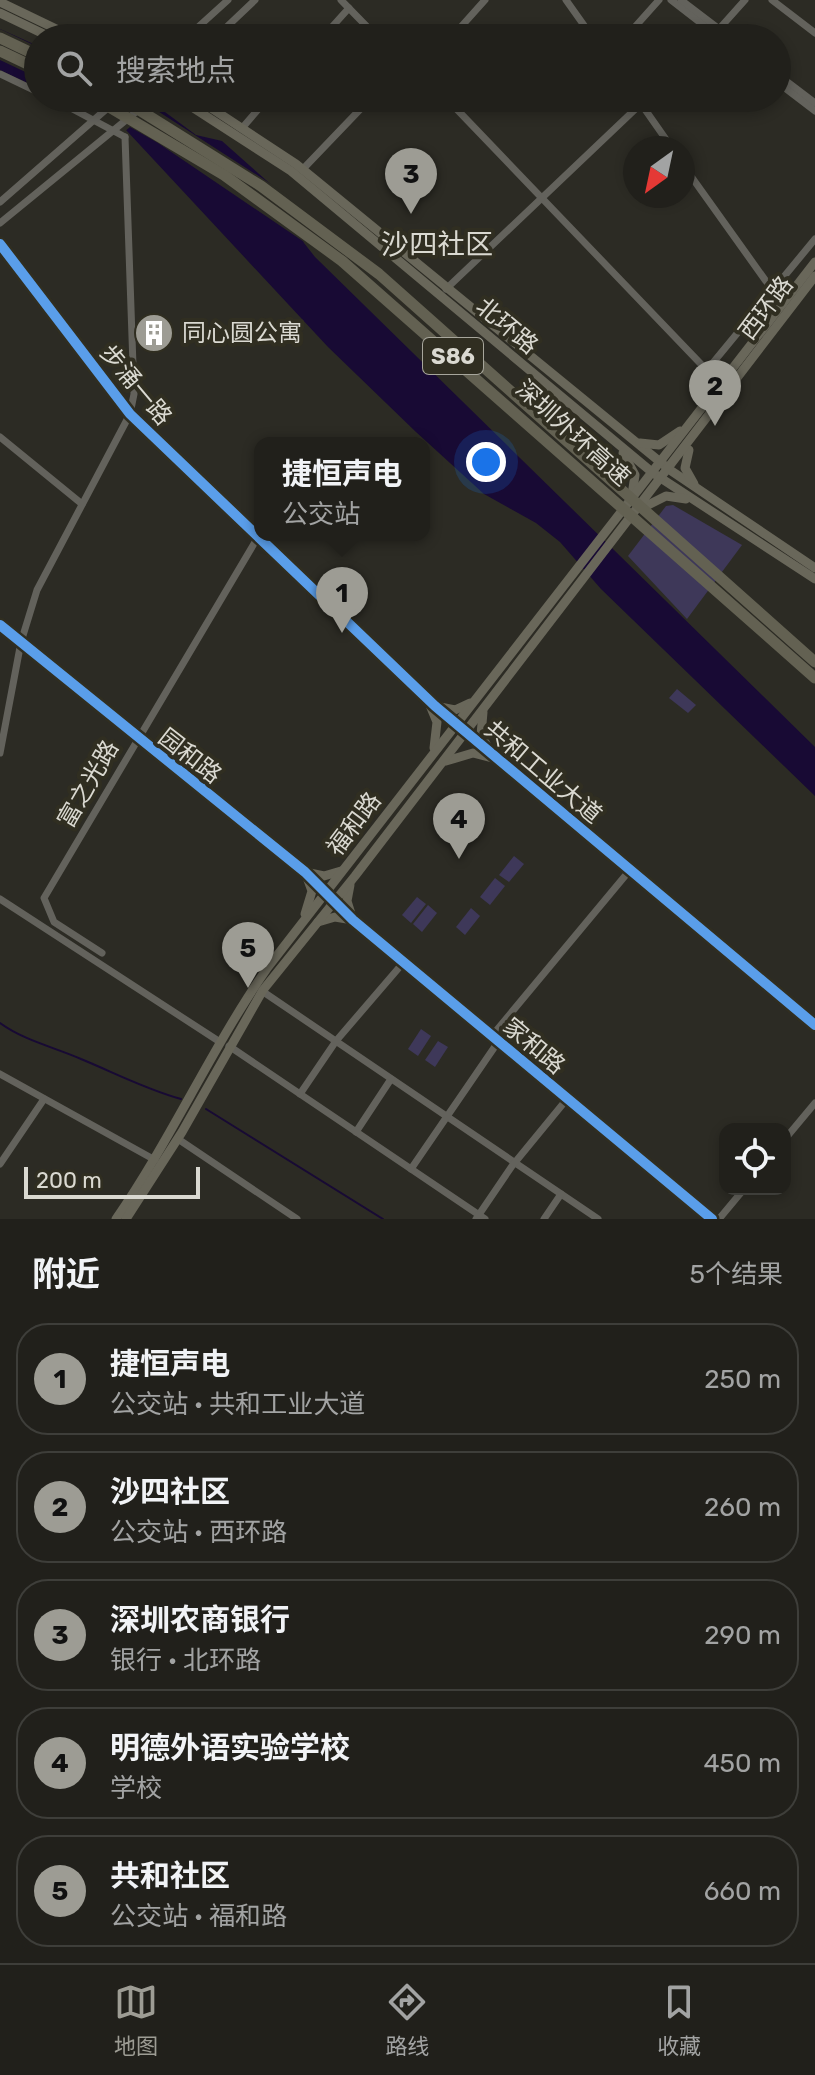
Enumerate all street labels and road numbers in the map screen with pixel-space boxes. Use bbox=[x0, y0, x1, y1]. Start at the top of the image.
street label: 西环路 bbox=[733, 271, 799, 345]
street label: 北环路 bbox=[470, 292, 544, 360]
road number: S86 bbox=[423, 338, 483, 374]
street label: 步涌一路 bbox=[94, 339, 178, 431]
street label: 深圳外环高速 bbox=[510, 374, 636, 492]
street label: 共和工业大道 bbox=[479, 715, 607, 829]
street label: 园和路 bbox=[153, 723, 227, 789]
street label: 富之光路 bbox=[52, 735, 124, 833]
street label: 福和路 bbox=[321, 787, 387, 861]
street label: 家和路 bbox=[497, 1012, 571, 1080]

